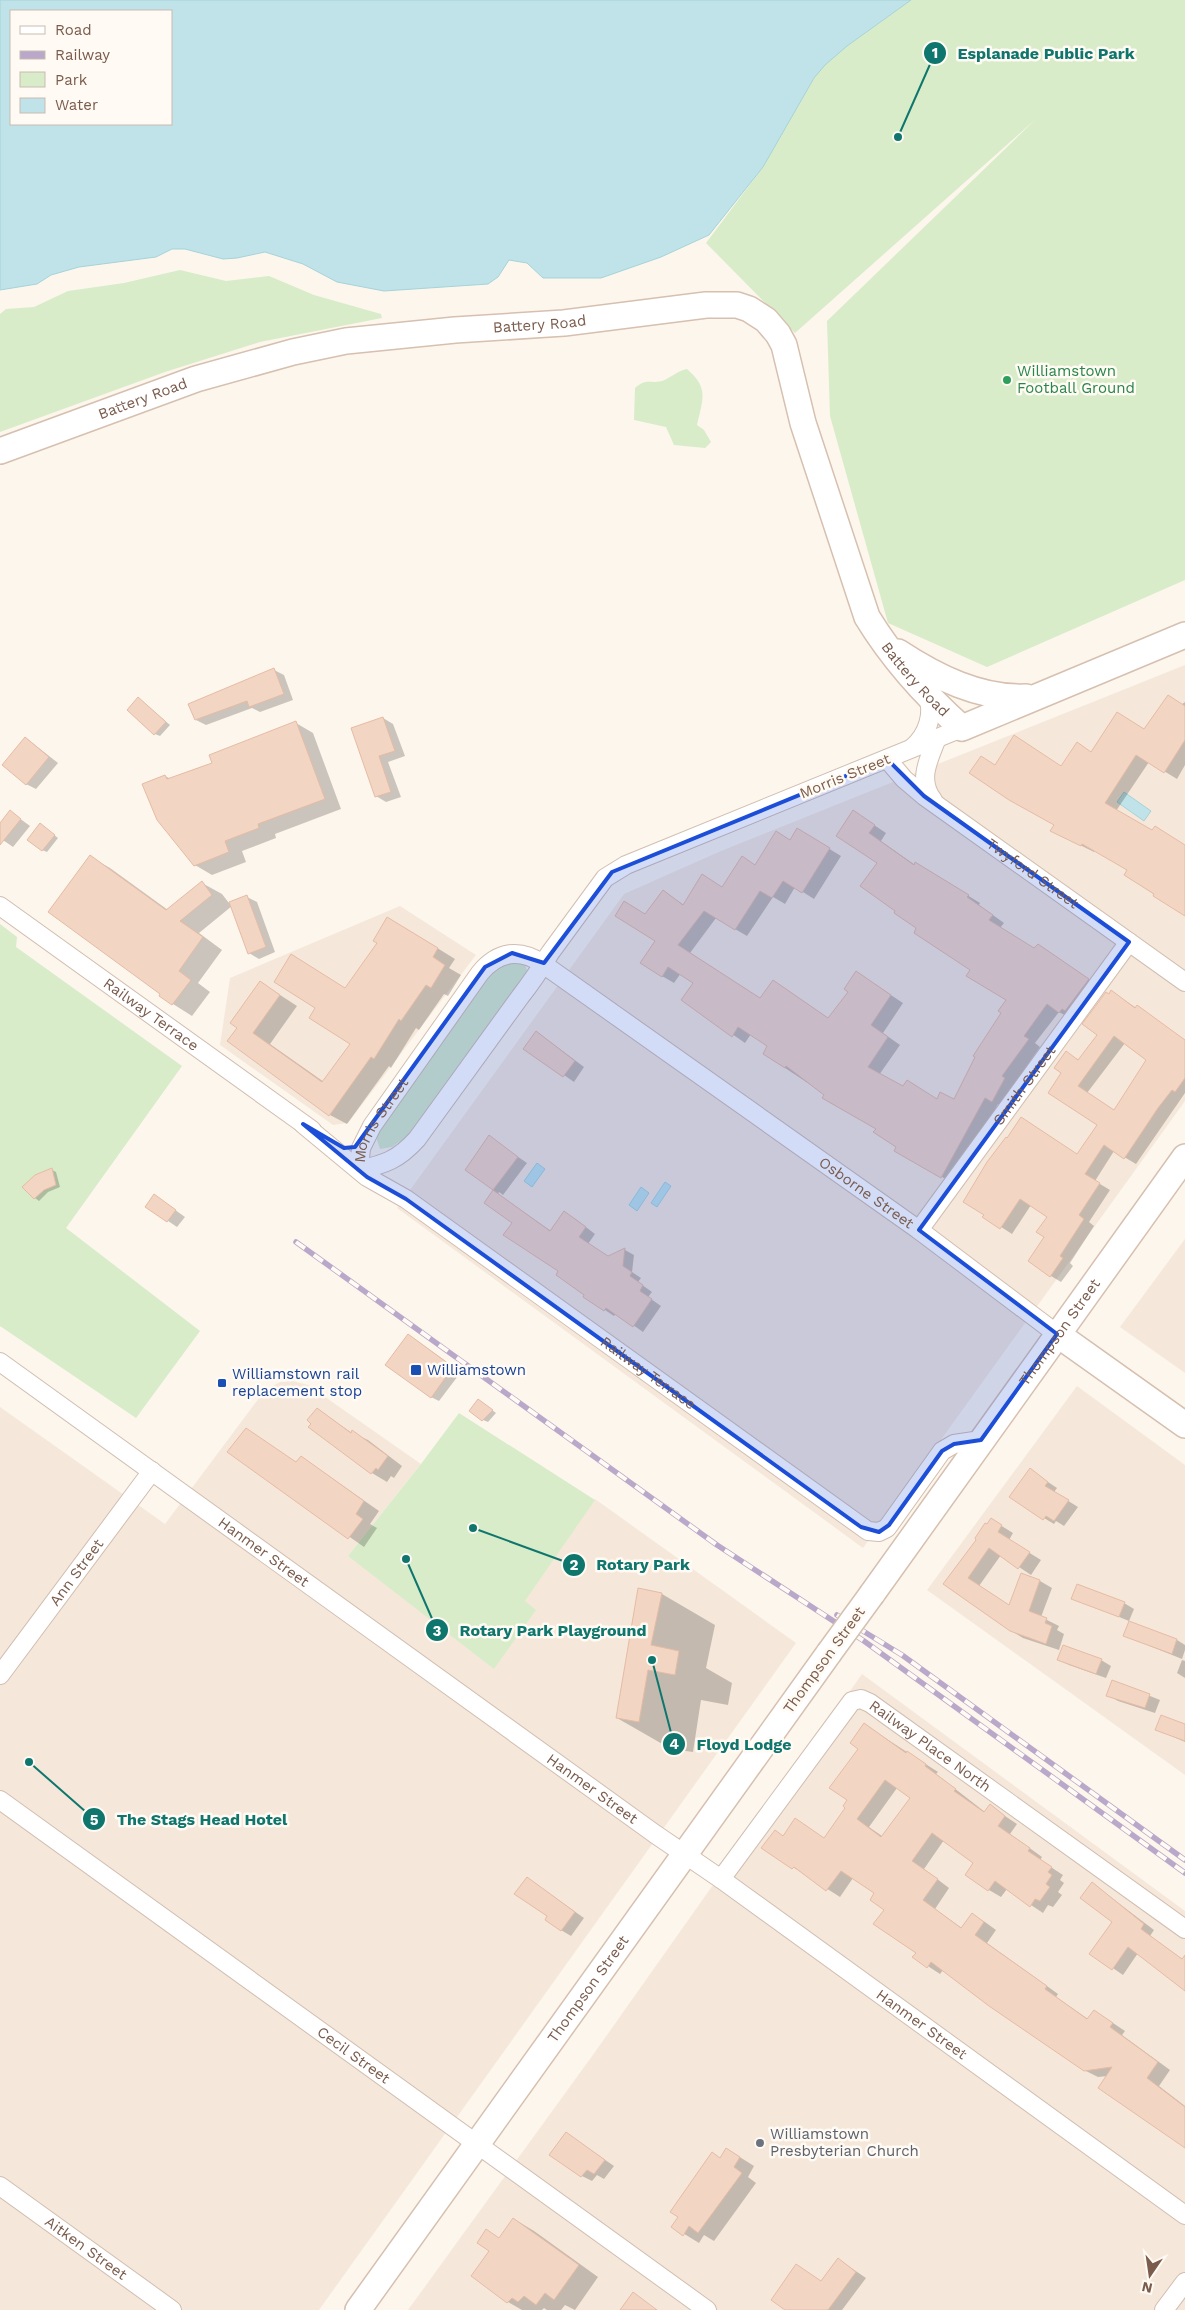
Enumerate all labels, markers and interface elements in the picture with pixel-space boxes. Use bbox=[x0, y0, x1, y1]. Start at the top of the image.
legend bbox=[10, 10, 172, 125]
text: Road bbox=[55, 21, 92, 39]
callout: Esplanade Public Park bbox=[923, 38, 1145, 69]
text: 1 bbox=[932, 44, 938, 62]
text: Esplanade Public Park bbox=[957, 44, 1135, 63]
text: Railway bbox=[55, 46, 110, 64]
text: Park bbox=[55, 71, 88, 89]
text: Water bbox=[55, 96, 98, 114]
street label: Battery Road bbox=[492, 311, 587, 337]
place label: Williamstown Football Ground bbox=[1017, 362, 1135, 397]
street label: Battery Road bbox=[96, 374, 190, 423]
marker: Williamstown Football Ground bbox=[1001, 374, 1013, 386]
street label: Battery Road bbox=[878, 638, 953, 720]
street label: Morris Street bbox=[797, 749, 894, 802]
street label: Twyford Street bbox=[983, 835, 1083, 913]
street label: Railway Terrace bbox=[100, 974, 202, 1055]
street label: Smith Street bbox=[990, 1042, 1060, 1129]
street label: Morris Street bbox=[351, 1074, 413, 1163]
street label: Osborne Street bbox=[816, 1153, 918, 1233]
street label: Thompson Street bbox=[1015, 1275, 1104, 1389]
street label: Railway Terrace bbox=[597, 1333, 699, 1413]
place label: Williamstown bbox=[427, 1361, 526, 1379]
marker: Williamstown bbox=[409, 1363, 423, 1377]
place label: Williamstown rail replacement stop bbox=[232, 1365, 362, 1400]
marker: Williamstown rail replacement stop bbox=[216, 1377, 228, 1389]
street label: Hanmer Street bbox=[215, 1513, 313, 1591]
street label: Ann Street bbox=[46, 1535, 108, 1609]
callout: Rotary Park bbox=[561, 1549, 701, 1580]
text: Rotary Park bbox=[596, 1555, 690, 1574]
text: 2 bbox=[570, 1556, 579, 1574]
street label: Thompson Street bbox=[779, 1603, 869, 1717]
callout: Rotary Park Playground bbox=[425, 1615, 657, 1646]
text: Rotary Park Playground bbox=[460, 1621, 646, 1640]
text: 3 bbox=[433, 1622, 442, 1640]
street label: Railway Place North bbox=[866, 1696, 994, 1796]
callout: Floyd Lodge bbox=[661, 1729, 801, 1760]
text: 4 bbox=[669, 1735, 679, 1753]
text: Floyd Lodge bbox=[696, 1735, 792, 1754]
street label: Hanmer Street bbox=[543, 1750, 642, 1828]
callout: The Stags Head Hotel bbox=[82, 1804, 297, 1835]
text: The Stags Head Hotel bbox=[117, 1810, 288, 1829]
text: 5 bbox=[90, 1811, 99, 1829]
street label: Thompson Street bbox=[544, 1931, 633, 2046]
street label: Hanmer Street bbox=[873, 1985, 971, 2064]
street label: Cecil Street bbox=[314, 2023, 394, 2088]
place label: Williamstown Presbyterian Church bbox=[770, 2125, 919, 2160]
marker: Williamstown Presbyterian Church bbox=[754, 2137, 766, 2149]
street label: Aitken Street bbox=[41, 2212, 131, 2284]
north arrow bbox=[1125, 2250, 1175, 2300]
text: N bbox=[1140, 2279, 1154, 2297]

